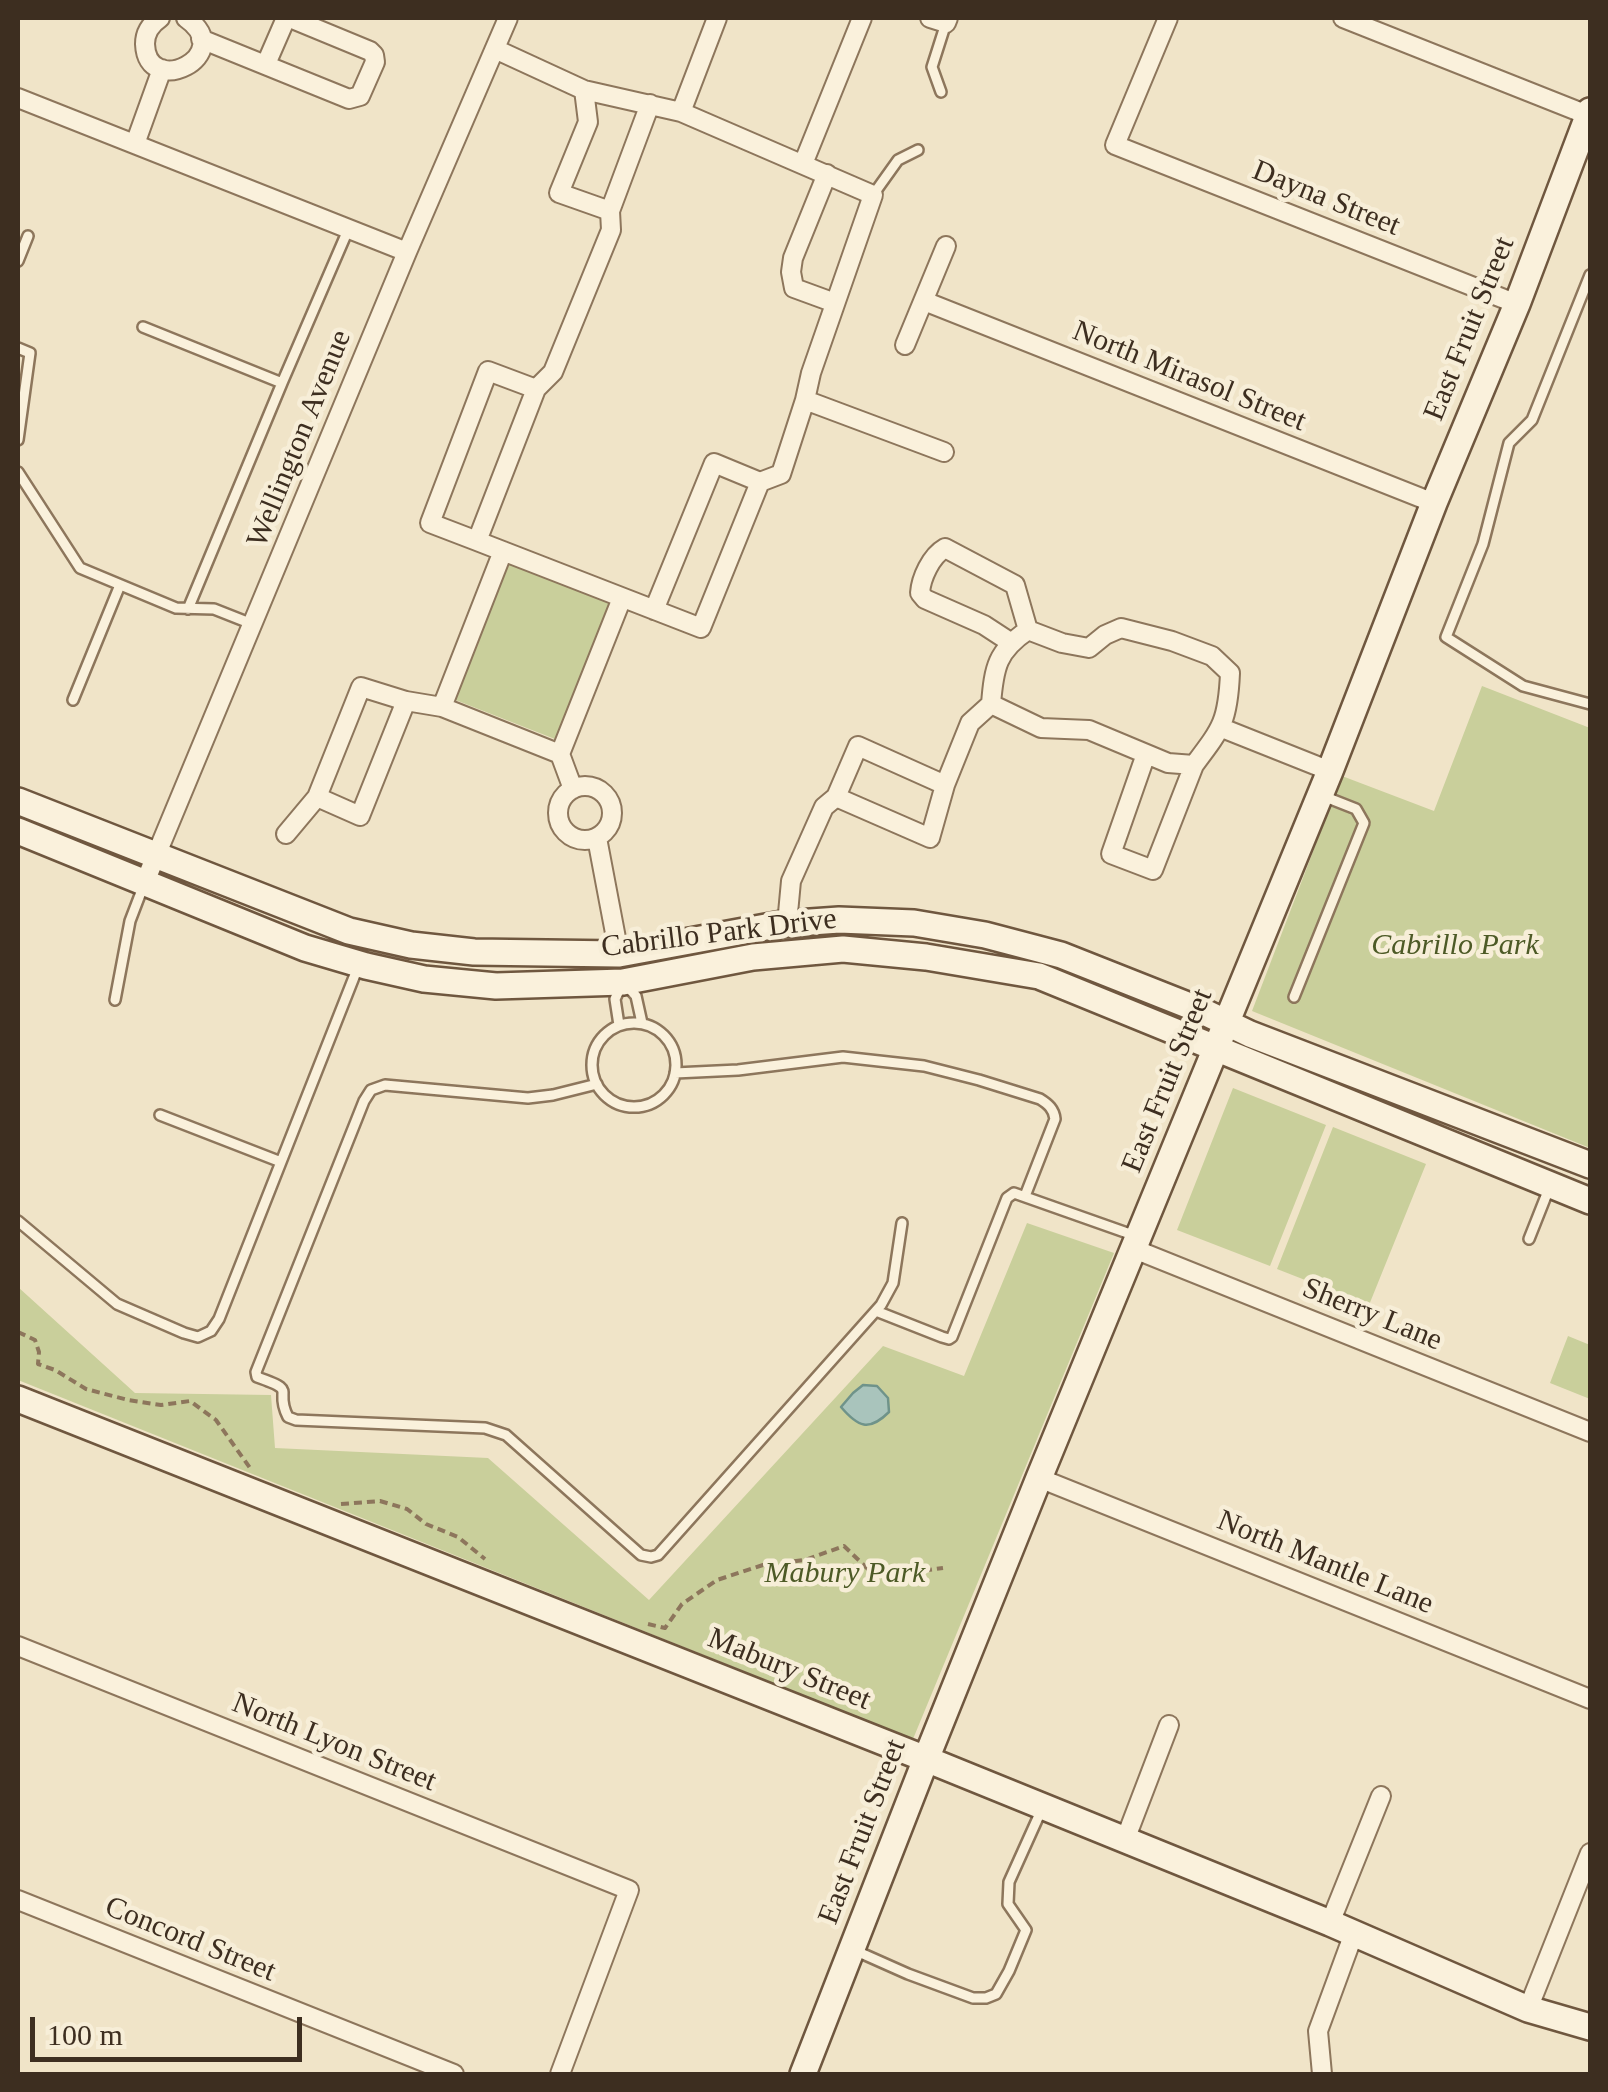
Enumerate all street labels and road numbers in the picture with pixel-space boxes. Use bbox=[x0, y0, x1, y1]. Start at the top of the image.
street label: Dayna Street bbox=[1247, 153, 1405, 245]
street label: East Fruit Street bbox=[1417, 232, 1523, 426]
street label: North Mirasol Street bbox=[1067, 314, 1311, 440]
street label: Wellington Avenue bbox=[240, 325, 360, 553]
street label: Cabrillo Park Drive bbox=[599, 902, 839, 966]
street label: East Fruit Street bbox=[1115, 984, 1221, 1178]
street label: Sherry Lane bbox=[1297, 1271, 1447, 1359]
street label: North Mantle Lane bbox=[1212, 1503, 1438, 1623]
street label: Mabury Street bbox=[702, 1621, 876, 1719]
street label: North Lyon Street bbox=[227, 1686, 441, 1800]
street label: East Fruit Street bbox=[811, 1735, 915, 1929]
street label: Concord Street bbox=[99, 1889, 281, 1991]

